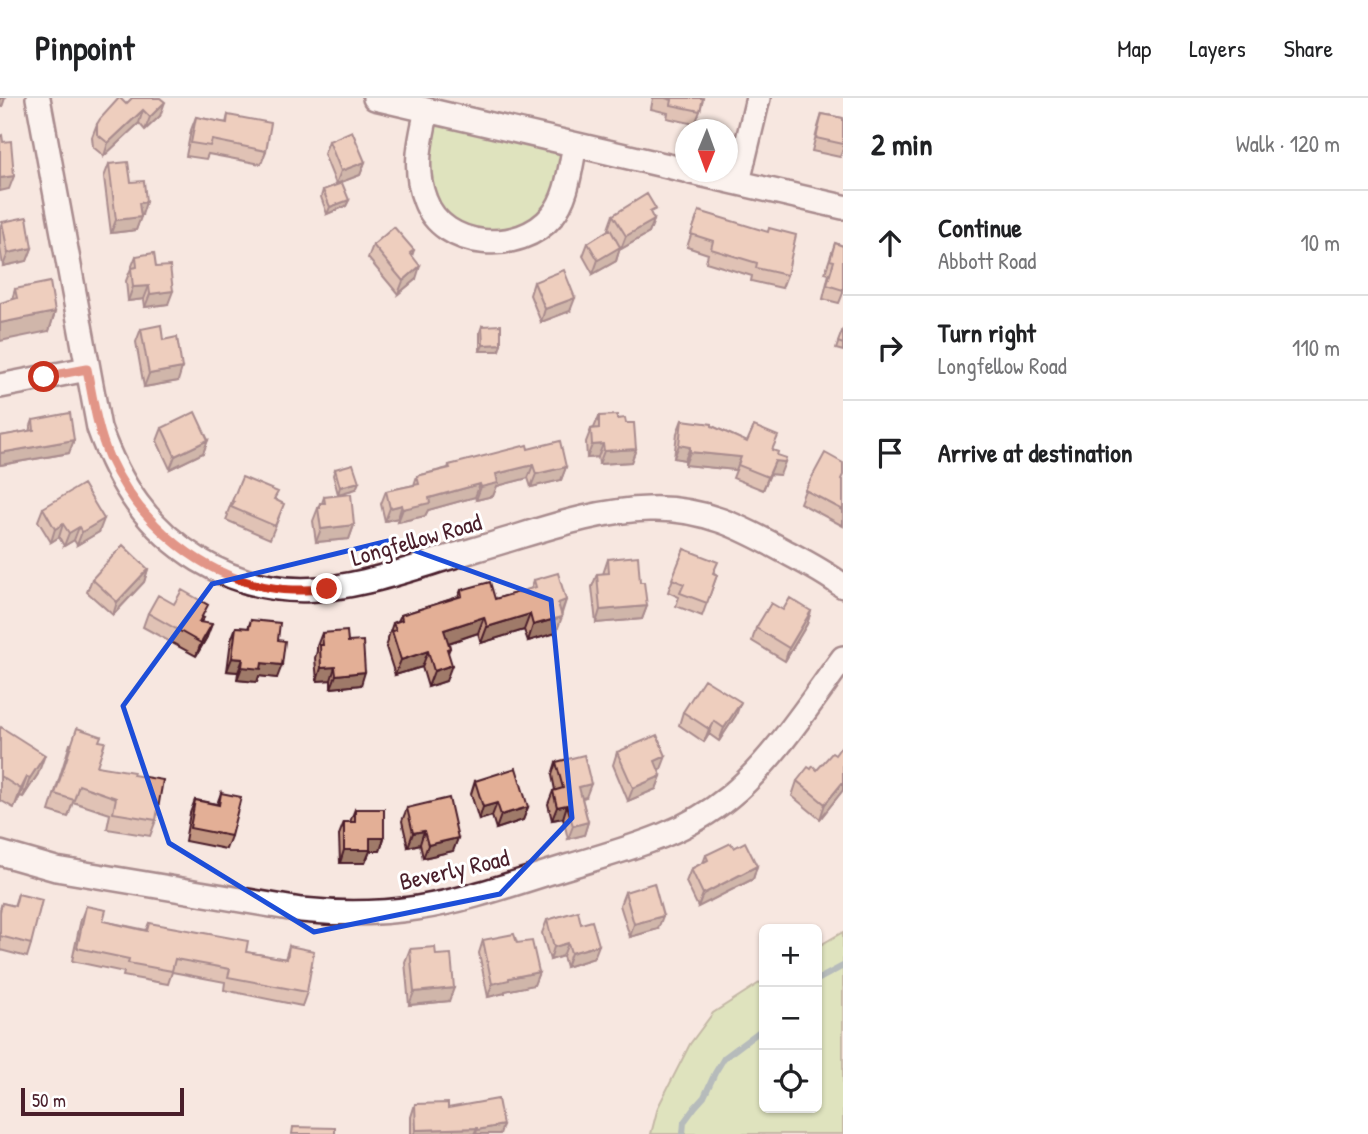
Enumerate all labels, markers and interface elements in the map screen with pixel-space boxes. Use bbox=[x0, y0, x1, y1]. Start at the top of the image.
text: Pinpoint bbox=[35, 26, 134, 70]
text: Map bbox=[1117, 32, 1151, 64]
text: Layers bbox=[1189, 32, 1246, 64]
text: Share bbox=[1284, 32, 1333, 64]
north arrow bbox=[675, 119, 738, 182]
text: 2 min bbox=[871, 124, 933, 164]
text: Walk · 120 m bbox=[1236, 128, 1340, 159]
text: Continue bbox=[938, 210, 1022, 245]
icon: ahead bbox=[871, 224, 909, 262]
text: 10 m bbox=[1300, 227, 1340, 258]
text: Abbott Road bbox=[938, 245, 1036, 276]
text: Turn right bbox=[938, 315, 1036, 350]
icon: right bbox=[871, 329, 909, 367]
text: 110 m bbox=[1292, 332, 1340, 363]
text: Longfellow Road bbox=[938, 350, 1067, 381]
route start bbox=[28, 361, 59, 392]
icon: arrive bbox=[871, 434, 909, 472]
text: Arrive at destination bbox=[938, 435, 1133, 470]
street label: Longfellow Road bbox=[347, 505, 485, 573]
route end bbox=[311, 573, 342, 604]
street label: Beverly Road bbox=[396, 841, 512, 897]
map controls bbox=[759, 924, 822, 1113]
button: + bbox=[759, 924, 822, 987]
button: − bbox=[759, 987, 822, 1050]
button: locate bbox=[759, 1050, 822, 1113]
scale bar bbox=[21, 1085, 184, 1117]
text: 50 m bbox=[32, 1087, 66, 1113]

